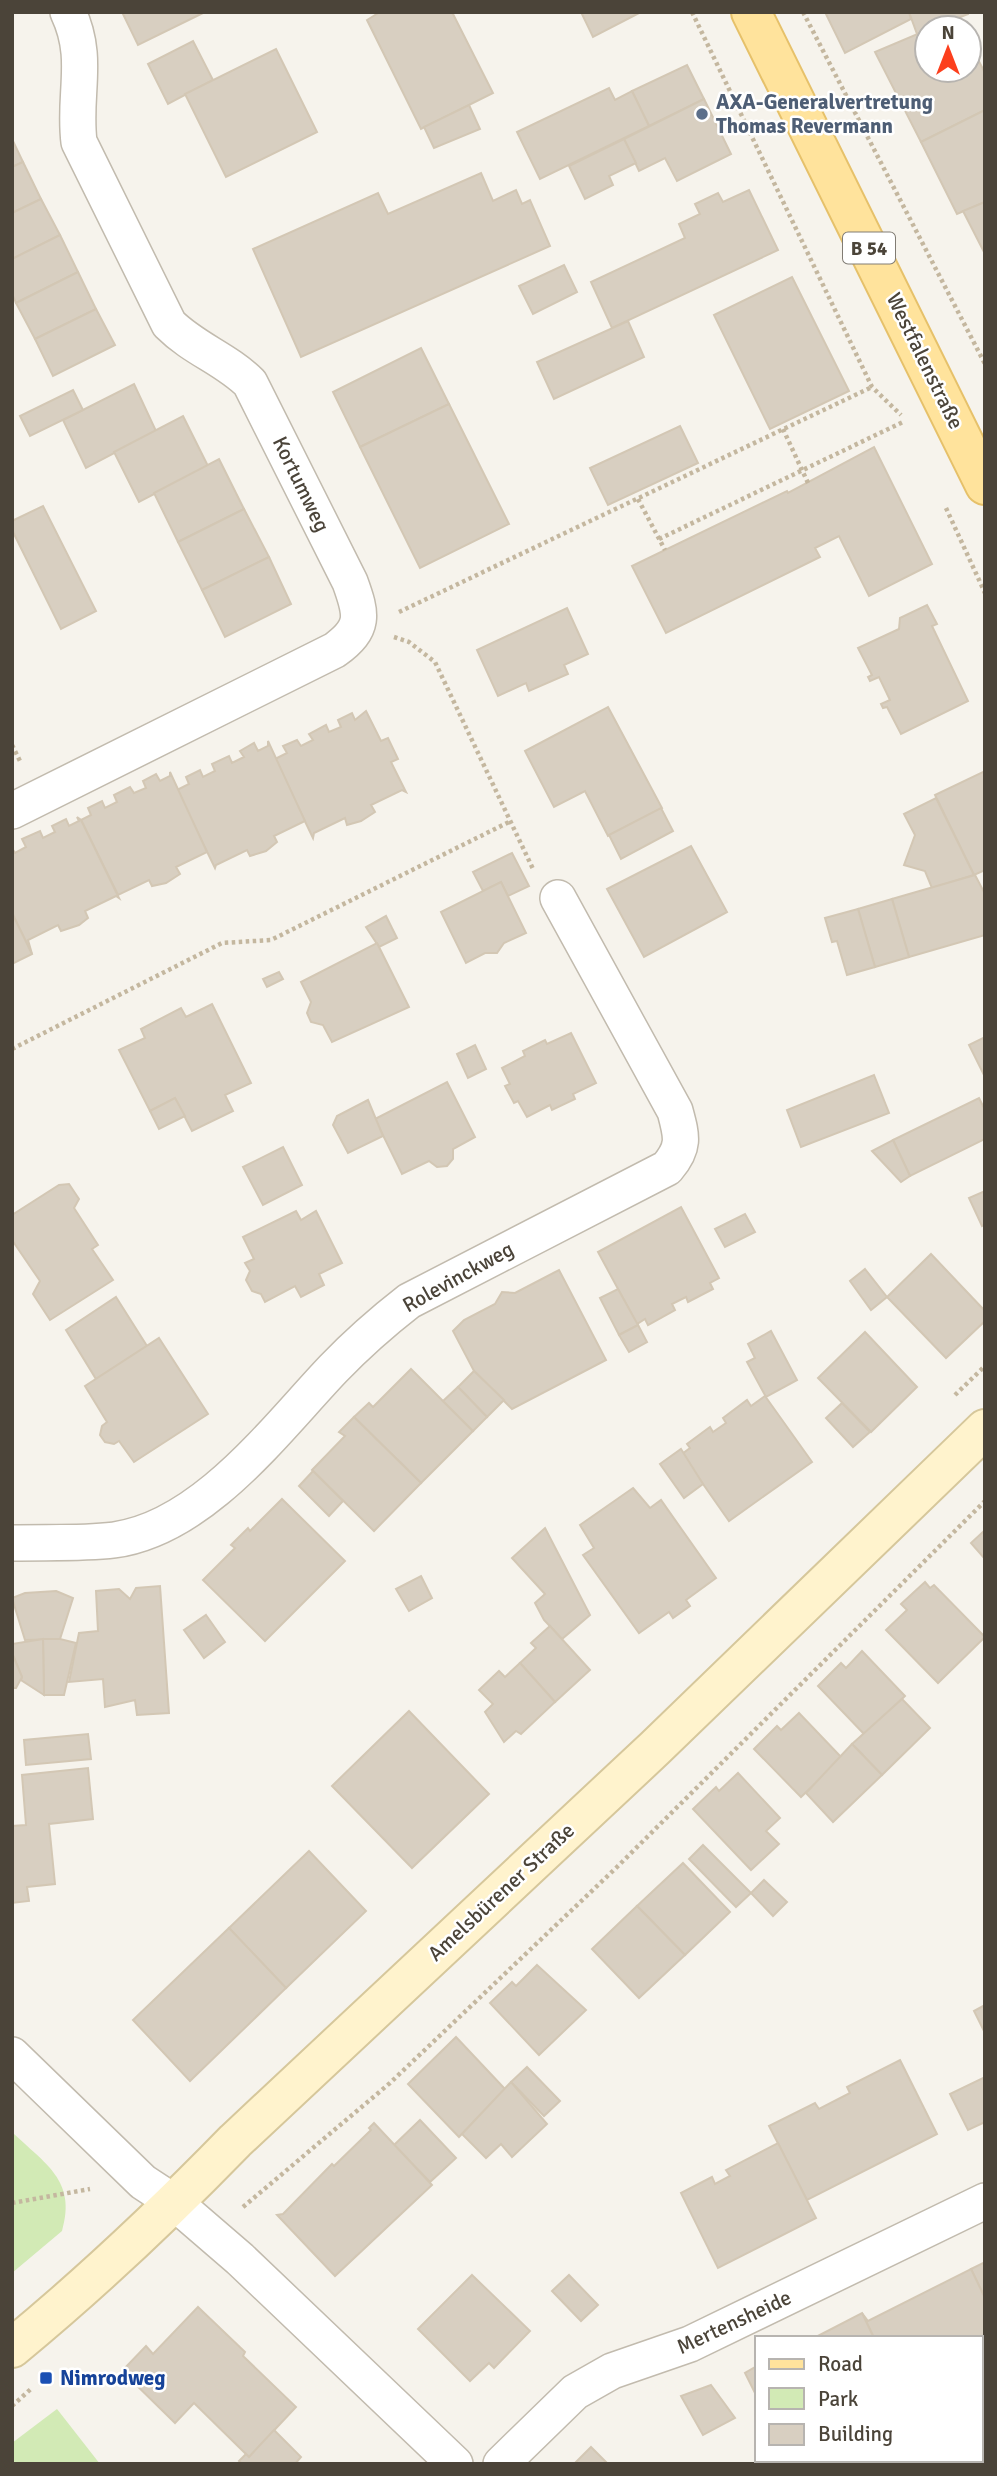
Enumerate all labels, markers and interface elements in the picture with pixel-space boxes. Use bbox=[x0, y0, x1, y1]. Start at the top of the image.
north arrow bbox=[913, 14, 983, 84]
text: N bbox=[941, 21, 955, 45]
place label: AXA-Generalvertretung Thomas Revermann bbox=[716, 89, 933, 139]
marker: AXA-Generalvertretung Thomas Revermann bbox=[694, 106, 710, 122]
road number: B 54 bbox=[843, 232, 895, 264]
street label: Westfalenstraße bbox=[881, 289, 969, 433]
street label: Kortumweg bbox=[267, 432, 335, 536]
street label: Rolevinckweg bbox=[398, 1236, 518, 1318]
street label: Amelsbürener Straße bbox=[422, 1817, 580, 1967]
street label: Mertensheide bbox=[673, 2284, 795, 2360]
legend bbox=[755, 2336, 983, 2462]
text: Road bbox=[818, 2351, 863, 2377]
place label: Nimrodweg bbox=[60, 2365, 166, 2391]
marker: Nimrodweg bbox=[38, 2370, 54, 2386]
text: Park bbox=[818, 2386, 859, 2412]
text: Building bbox=[818, 2421, 893, 2447]

